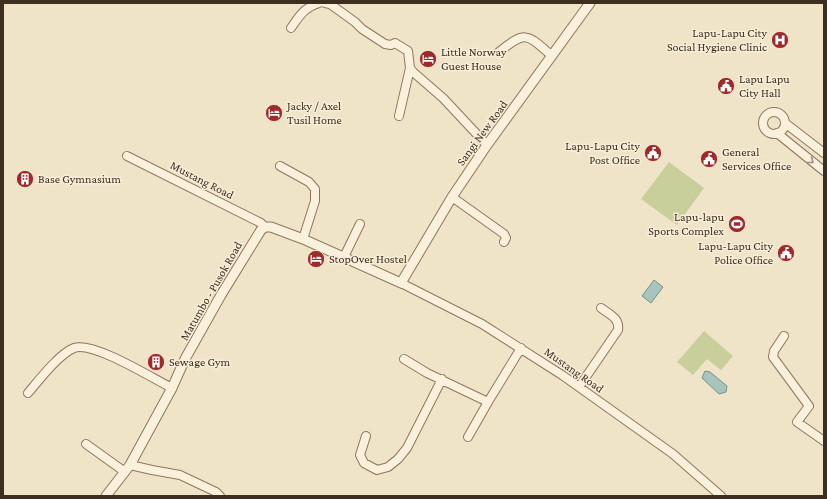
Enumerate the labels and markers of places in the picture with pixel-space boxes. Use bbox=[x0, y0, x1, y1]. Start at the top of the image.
place label: Lapu-Lapu City Social Hygiene Clinic bbox=[667, 26, 767, 54]
hospital icon: Lapu-Lapu City Social Hygiene Clinic bbox=[770, 30, 790, 50]
place label: Little Norway Guest House bbox=[441, 45, 507, 73]
hotel icon: Little Norway Guest House bbox=[418, 49, 438, 69]
place label: Lapu Lapu City Hall bbox=[739, 72, 790, 100]
public building icon: Lapu Lapu City Hall bbox=[716, 76, 736, 96]
place label: Jacky / Axel Tusil Home bbox=[286, 99, 342, 127]
hotel icon: Jacky / Axel Tusil Home bbox=[264, 103, 284, 123]
place label: Lapu-Lapu City Post Office bbox=[565, 139, 640, 167]
public building icon: Lapu-Lapu City Post Office bbox=[643, 143, 663, 163]
place label: General Services Office bbox=[722, 145, 791, 173]
public building icon: General Services Office bbox=[699, 149, 719, 169]
building icon: Base Gymnasium bbox=[15, 169, 35, 189]
place label: Base Gymnasium bbox=[38, 172, 121, 186]
place label: Lapu-lapu Sports Complex bbox=[648, 210, 725, 238]
sports icon: Lapu-lapu Sports Complex bbox=[727, 214, 747, 234]
place label: Lapu-Lapu City Police Office bbox=[698, 239, 773, 267]
public building icon: Lapu-Lapu City Police Office bbox=[776, 243, 796, 263]
hotel icon: StopOver Hostel bbox=[306, 249, 326, 269]
place label: StopOver Hostel bbox=[329, 252, 407, 266]
building icon: Sewage Gym bbox=[146, 352, 166, 372]
place label: Sewage Gym bbox=[169, 355, 230, 369]

